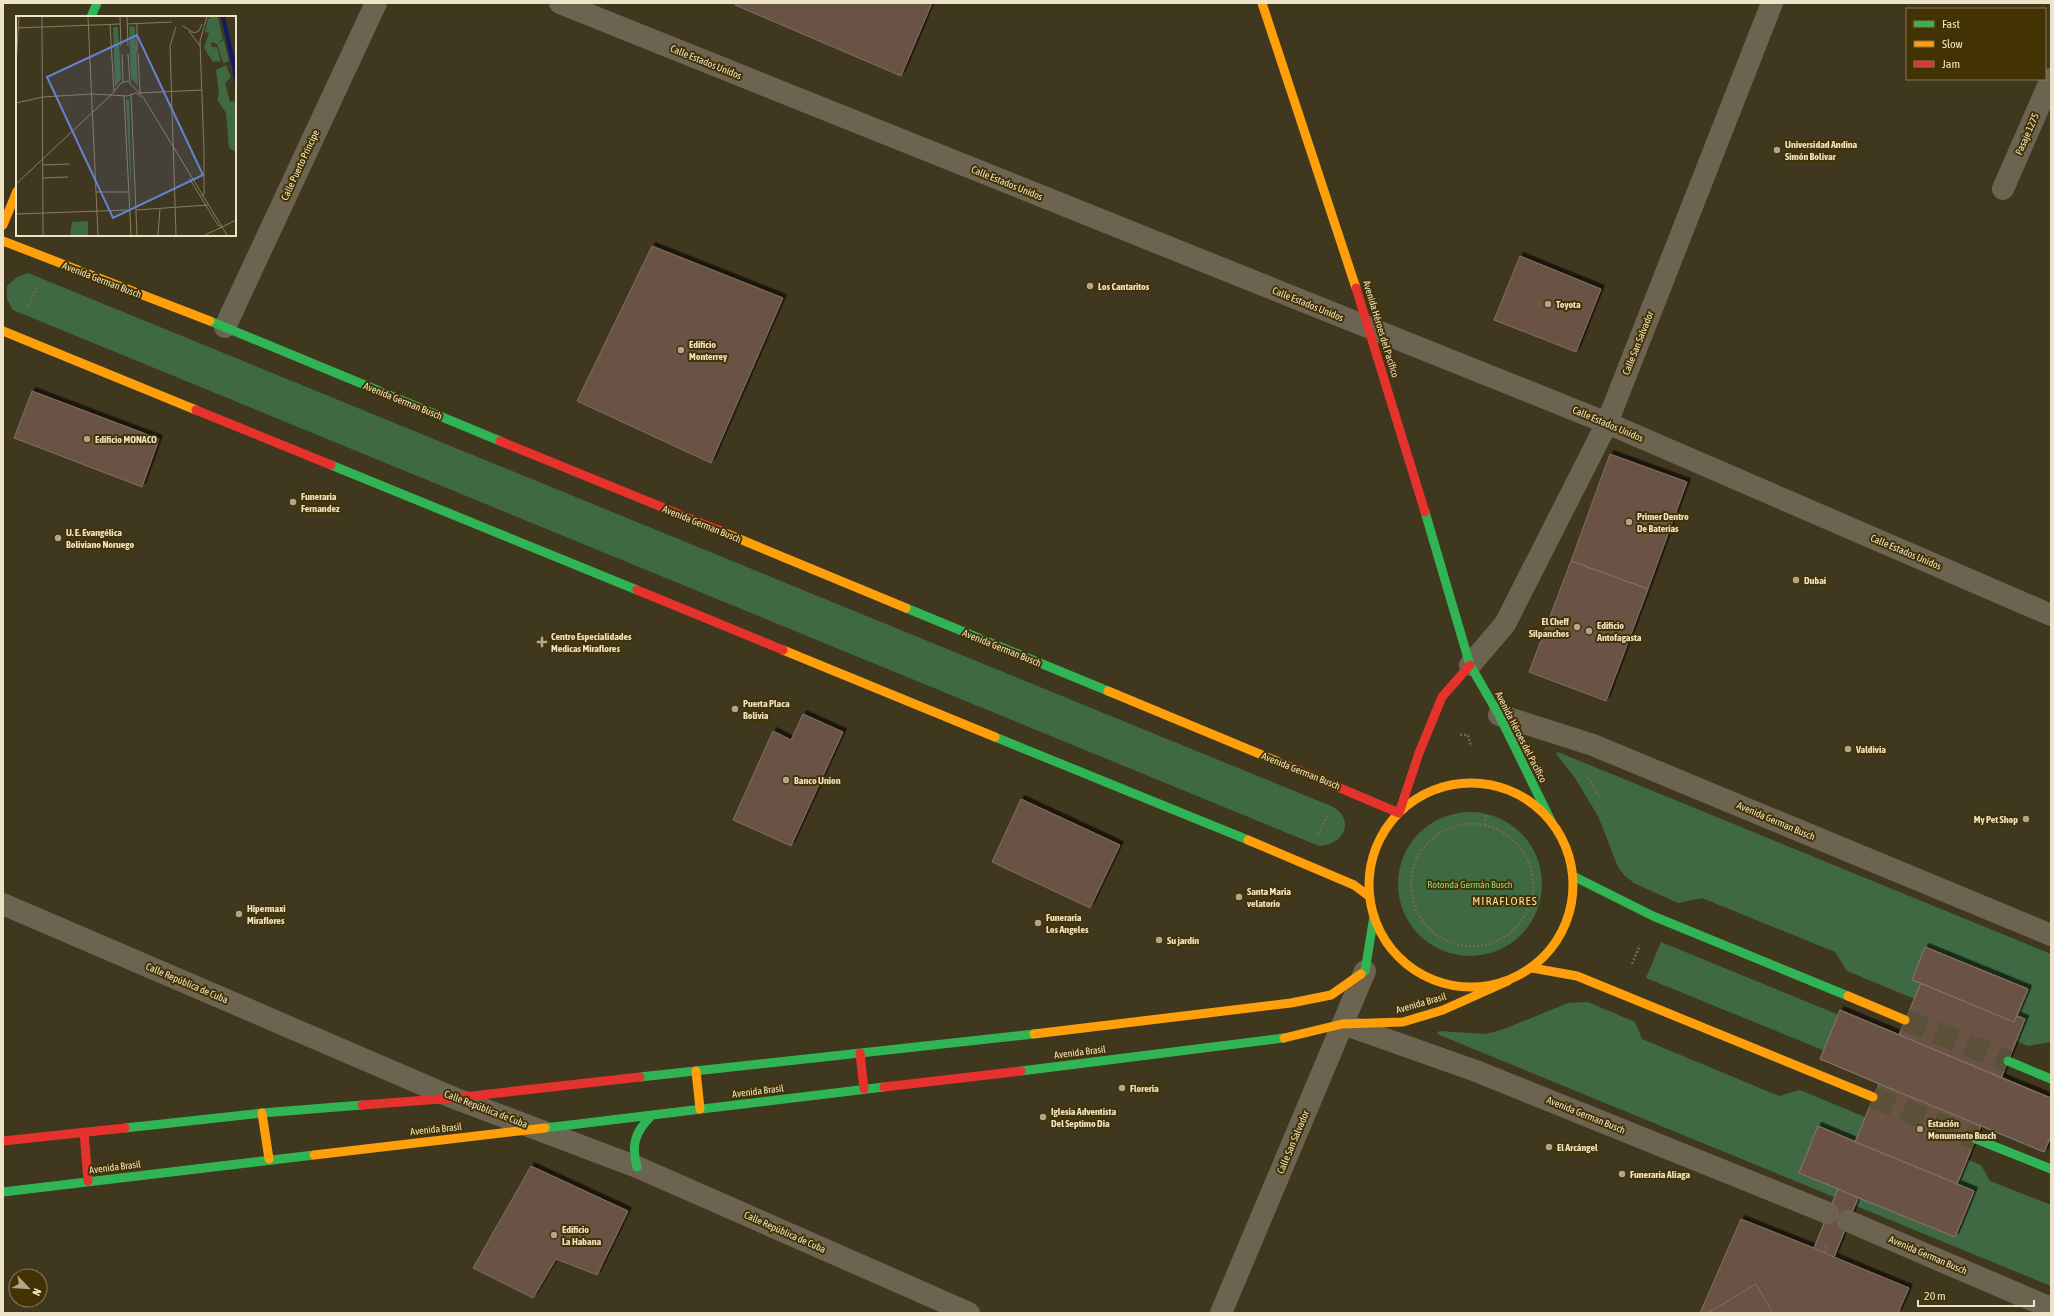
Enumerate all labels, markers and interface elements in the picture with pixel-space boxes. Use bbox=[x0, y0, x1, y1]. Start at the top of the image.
legend bbox=[1906, 8, 2046, 80]
inset map bbox=[16, 16, 236, 236]
text: Fast bbox=[1942, 17, 1960, 31]
text: Slow bbox=[1942, 37, 1963, 51]
street label: Calle Estados Unidos bbox=[669, 43, 744, 81]
text: Jam bbox=[1942, 57, 1960, 71]
street label: Pasaje 1275 bbox=[2013, 111, 2041, 157]
street label: Calle Puerto Principe bbox=[279, 128, 321, 202]
place label: Universidad Andina Simón Bolívar bbox=[1785, 139, 1858, 162]
marker: Universidad Andina Simón Bolívar bbox=[1772, 145, 1782, 155]
street label: Calle Estados Unidos bbox=[970, 164, 1045, 202]
street label: Avenida German Busch bbox=[61, 260, 143, 300]
street label: Avenida Héroes del Pacífico bbox=[1361, 279, 1401, 379]
marker: Los Cantaritos bbox=[1085, 281, 1095, 291]
place label: Los Cantaritos bbox=[1098, 281, 1150, 292]
street label: Calle Estados Unidos bbox=[1271, 285, 1346, 323]
marker: Toyota bbox=[1543, 299, 1553, 309]
place label: Toyota bbox=[1556, 299, 1581, 310]
street label: Calle San Salvador bbox=[1620, 309, 1656, 376]
place label: Edificio Monterrey bbox=[689, 339, 728, 362]
marker: Edificio Monterrey bbox=[676, 345, 686, 355]
street label: Avenida German Busch bbox=[362, 380, 444, 422]
street label: Calle Estados Unidos bbox=[1571, 404, 1646, 444]
marker: Edificio MONACO bbox=[82, 434, 92, 444]
place label: Edificio MONACO bbox=[95, 434, 157, 445]
place label: Funeraria Fernandez bbox=[301, 491, 340, 514]
marker: Funeraria Fernandez bbox=[288, 497, 298, 507]
street label: Avenida German Busch bbox=[661, 503, 743, 545]
place label: Primer Dentro De Baterias bbox=[1637, 511, 1689, 534]
marker: Primer Dentro De Baterias bbox=[1624, 517, 1634, 527]
place label: U. E. Evangélica Boliviano Noruego bbox=[66, 527, 134, 550]
street label: Calle Estados Unidos bbox=[1869, 532, 1944, 572]
marker: U. E. Evangélica Boliviano Noruego bbox=[53, 533, 63, 543]
marker: Dubai bbox=[1791, 575, 1801, 585]
place label: Dubai bbox=[1804, 575, 1826, 586]
place label: El Cheff Silpanchos bbox=[1529, 616, 1570, 639]
place label: Edificio Antofagasta bbox=[1596, 620, 1642, 643]
marker: El Cheff Silpanchos bbox=[1572, 622, 1582, 632]
marker: Edificio Antofagasta bbox=[1584, 626, 1594, 636]
street label: Avenida German Busch bbox=[961, 627, 1043, 669]
place label: Centro Especialidades Medicas Miraflores bbox=[551, 631, 632, 654]
marker: Centro Especialidades Medicas Miraflores bbox=[536, 636, 548, 648]
street label: Avenida Héroes del Pacífico bbox=[1493, 690, 1549, 785]
place label: Puerta Placa Bolivia bbox=[743, 698, 790, 721]
marker: Puerta Placa Bolivia bbox=[730, 704, 740, 714]
marker: Valdivia bbox=[1843, 744, 1853, 754]
place label: Valdivia bbox=[1855, 744, 1886, 755]
street label: Avenida German Busch bbox=[1260, 750, 1342, 792]
marker: Banco Union bbox=[781, 775, 791, 785]
place label: Banco Union bbox=[794, 775, 841, 786]
street label: Avenida German Busch bbox=[1735, 800, 1817, 843]
place label: My Pet Shop bbox=[1974, 814, 2018, 825]
marker: My Pet Shop bbox=[2021, 814, 2031, 824]
park label: Rotonda Germán Busch bbox=[1427, 879, 1513, 890]
place label: Santa Maria velatorio bbox=[1247, 886, 1291, 909]
marker: Santa Maria velatorio bbox=[1234, 892, 1244, 902]
district label: MIRAFLORES bbox=[1472, 894, 1538, 908]
place label: Hipermaxi Miraflores bbox=[247, 903, 286, 926]
marker: Hipermaxi Miraflores bbox=[234, 909, 244, 919]
place label: Funeraria Los Angeles bbox=[1046, 912, 1089, 935]
marker: Funeraria Los Angeles bbox=[1033, 918, 1043, 928]
marker: Su jardín bbox=[1154, 935, 1164, 945]
place label: Su jardín bbox=[1167, 935, 1199, 946]
street label: Calle República de Cuba bbox=[144, 961, 230, 1005]
street label: Avenida Brasil bbox=[1394, 990, 1448, 1015]
street label: Avenida Brasil bbox=[1054, 1043, 1107, 1061]
street label: Avenida Brasil bbox=[732, 1082, 785, 1100]
marker: Floreria bbox=[1117, 1083, 1127, 1093]
place label: Floreria bbox=[1130, 1083, 1159, 1094]
street label: Calle República de Cuba bbox=[443, 1088, 529, 1130]
street label: Avenida German Busch bbox=[1545, 1094, 1627, 1136]
place label: Iglesia Adventista Del Septimo Dia bbox=[1051, 1106, 1116, 1129]
street label: Calle San Salvador bbox=[1275, 1108, 1312, 1175]
marker: Iglesia Adventista Del Septimo Dia bbox=[1038, 1112, 1048, 1122]
place label: Estación Monumento Busch bbox=[1928, 1118, 1996, 1141]
street label: Avenida Brasil bbox=[410, 1121, 463, 1137]
marker: Estación Monumento Busch bbox=[1915, 1124, 1925, 1134]
marker: El Arcángel bbox=[1544, 1142, 1554, 1152]
place label: El Arcángel bbox=[1557, 1142, 1598, 1153]
street label: Avenida Brasil bbox=[89, 1158, 142, 1176]
marker: Funeraria Aliaga bbox=[1617, 1169, 1627, 1179]
place label: Funeraria Aliaga bbox=[1630, 1169, 1690, 1180]
street label: Calle República de Cuba bbox=[742, 1209, 828, 1255]
place label: Edificio La Habana bbox=[562, 1224, 602, 1247]
marker: Edificio La Habana bbox=[549, 1230, 559, 1240]
street label: Avenida German Busch bbox=[1887, 1234, 1969, 1277]
north arrow bbox=[8, 1268, 48, 1308]
scale bar bbox=[1918, 1282, 2034, 1308]
text: N bbox=[30, 1287, 44, 1298]
text: 20 m bbox=[1924, 1289, 1946, 1303]

